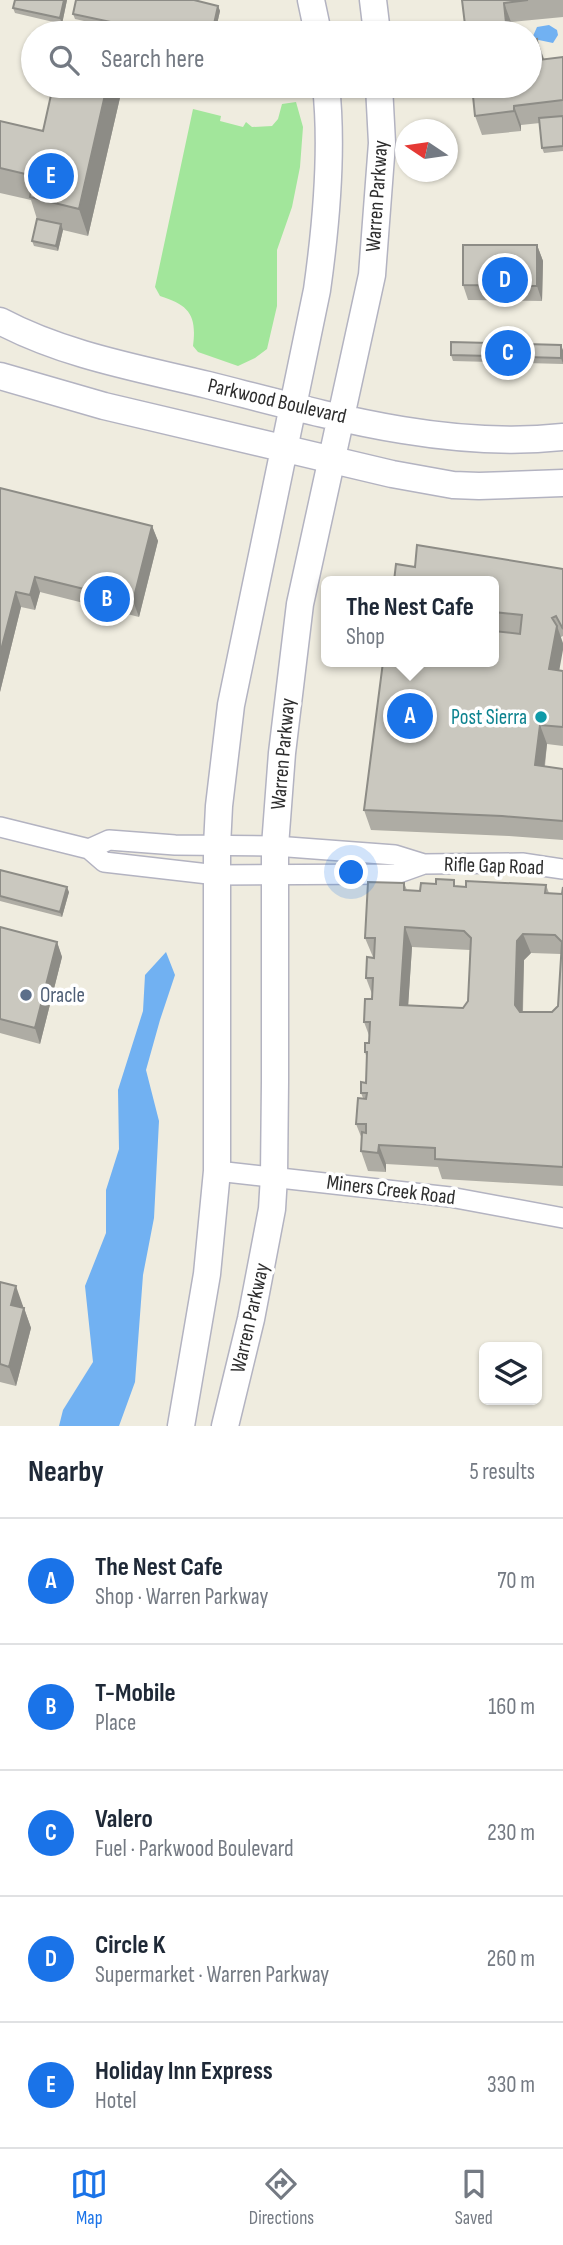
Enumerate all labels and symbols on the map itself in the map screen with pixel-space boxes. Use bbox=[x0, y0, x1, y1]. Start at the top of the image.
north arrow bbox=[395, 119, 458, 182]
street label: Warren Parkway bbox=[361, 139, 393, 253]
pin: E bbox=[28, 150, 74, 202]
pin: D bbox=[482, 254, 528, 306]
pin: C bbox=[485, 327, 531, 379]
street label: Parkwood Boulevard bbox=[205, 373, 349, 429]
pin: B bbox=[84, 573, 130, 625]
pin: A bbox=[387, 690, 433, 742]
street label: Warren Parkway bbox=[266, 697, 300, 811]
place label: Post Sierra bbox=[451, 705, 527, 730]
marker: Post Sierra bbox=[533, 709, 549, 725]
street label: Rifle Gap Road bbox=[444, 852, 544, 880]
your location bbox=[334, 855, 368, 889]
place label: Oracle bbox=[40, 983, 85, 1008]
marker: Oracle bbox=[18, 987, 34, 1003]
street label: Miners Creek Road bbox=[325, 1170, 457, 1210]
street label: Warren Parkway bbox=[225, 1261, 275, 1375]

